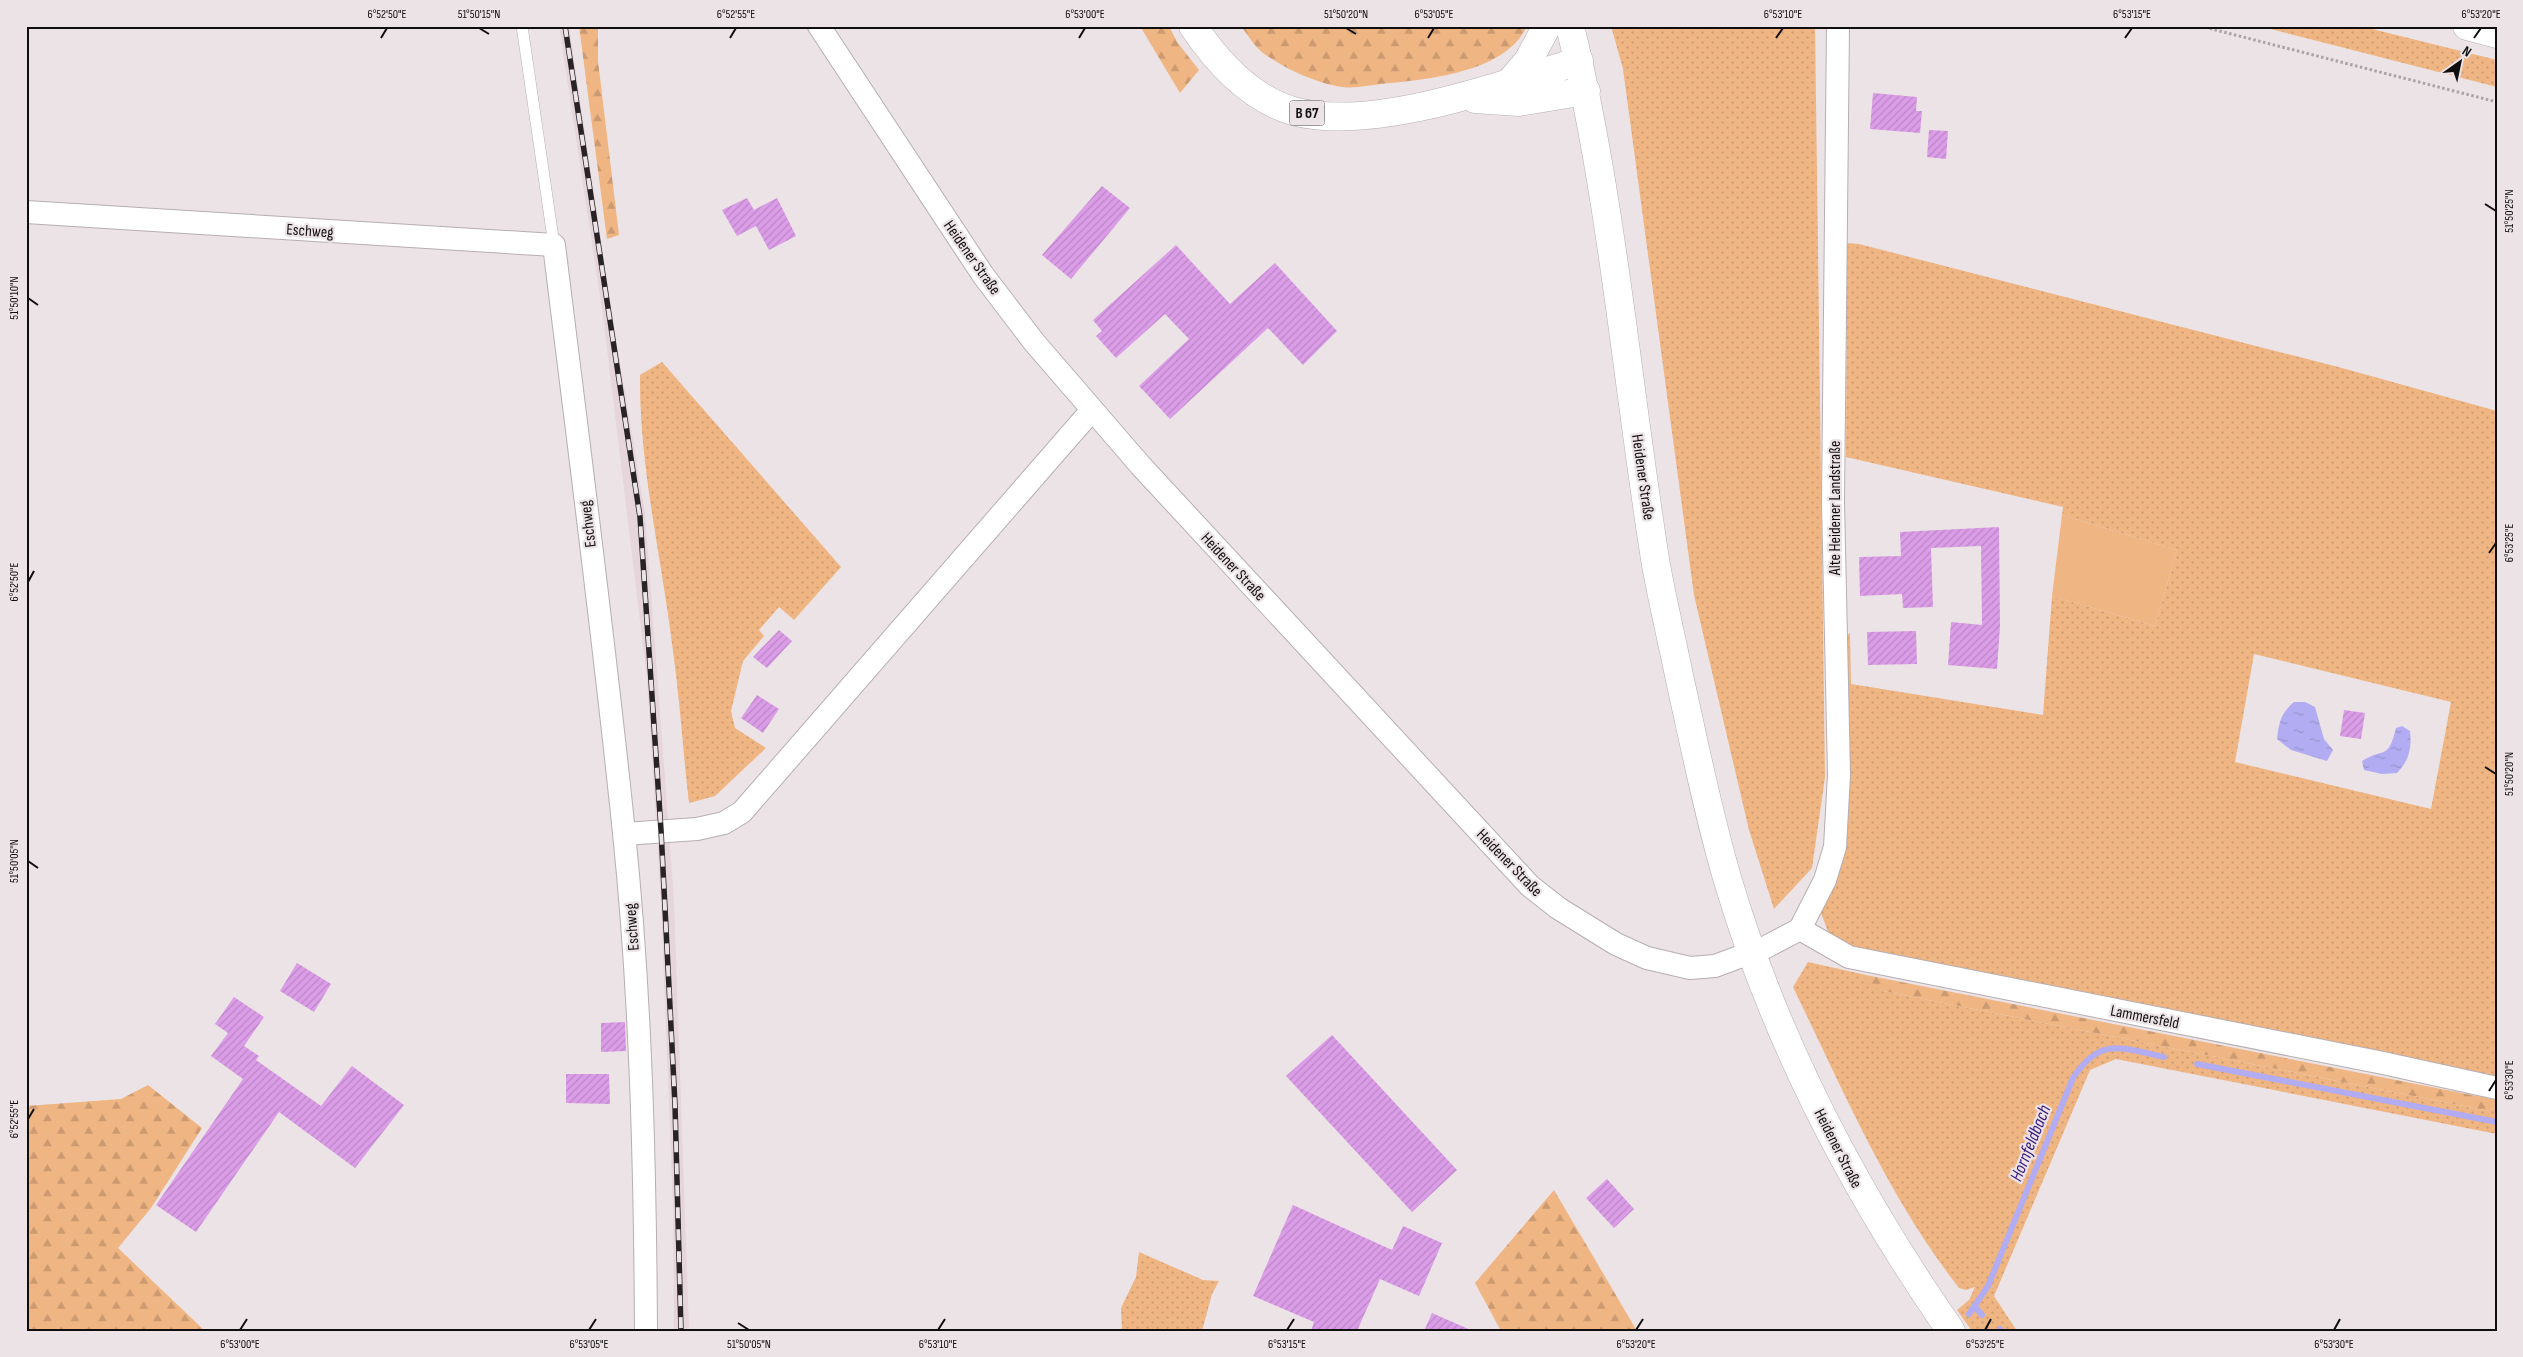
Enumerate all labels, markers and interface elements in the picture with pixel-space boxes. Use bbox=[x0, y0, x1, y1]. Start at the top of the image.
text: 6°52'50"E bbox=[367, 7, 407, 22]
text: 51°50'15"N bbox=[458, 7, 500, 22]
text: 6°52'55"E bbox=[717, 7, 755, 22]
text: 6°53'00"E bbox=[1065, 7, 1105, 22]
text: 51°50'20"N bbox=[1324, 7, 1368, 22]
text: 6°53'05"E bbox=[1414, 7, 1454, 22]
text: 6°53'10"E bbox=[1764, 7, 1802, 22]
text: 6°53'15"E bbox=[2113, 7, 2151, 22]
text: 6°53'20"E bbox=[2461, 7, 2501, 22]
north arrow bbox=[2436, 38, 2486, 88]
text: N bbox=[2459, 42, 2475, 61]
road number: B 67 bbox=[1290, 100, 1324, 126]
text: 51°50'25"N bbox=[2502, 189, 2517, 233]
street label: Heidener Straße bbox=[939, 217, 1004, 299]
street label: Eschweg bbox=[286, 220, 334, 243]
text: 51°50'10"N bbox=[7, 276, 22, 320]
street label: Heidener Straße bbox=[1627, 433, 1658, 521]
street label: Alte Heidener Landstraße bbox=[1826, 441, 1845, 576]
street label: Eschweg bbox=[576, 499, 601, 548]
text: 6°53'25"E bbox=[2502, 524, 2517, 562]
street label: Heidener Straße bbox=[1196, 529, 1269, 605]
text: 6°52'50"E bbox=[7, 562, 22, 602]
text: 51°50'20"N bbox=[2502, 752, 2517, 796]
street label: Heidener Straße bbox=[1472, 825, 1546, 901]
text: 51°50'05"N bbox=[7, 839, 22, 883]
street label: Eschweg bbox=[621, 903, 644, 951]
street label: Lammersfeld bbox=[2109, 1002, 2181, 1033]
text: 6°53'30"E bbox=[2502, 1060, 2517, 1100]
text: 6°52'55"E bbox=[7, 1100, 22, 1138]
water label: Hornfeldbach bbox=[2006, 1102, 2055, 1184]
street label: Heidener Straße bbox=[1810, 1106, 1866, 1192]
text: 6°53'00"E bbox=[220, 1337, 260, 1352]
text: 6°53'05"E bbox=[569, 1337, 609, 1352]
text: 51°50'05"N bbox=[727, 1337, 771, 1352]
text: 6°53'10"E bbox=[919, 1337, 957, 1352]
text: 6°53'15"E bbox=[1268, 1337, 1306, 1352]
text: 6°53'20"E bbox=[1616, 1337, 1656, 1352]
text: 6°53'25"E bbox=[1966, 1337, 2004, 1352]
text: 6°53'30"E bbox=[2314, 1337, 2354, 1352]

